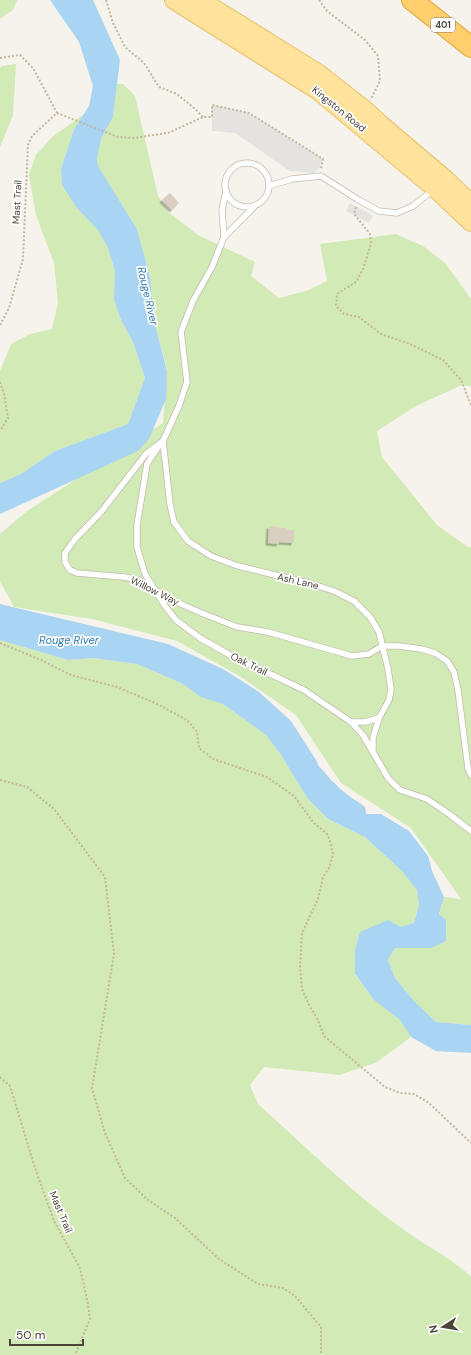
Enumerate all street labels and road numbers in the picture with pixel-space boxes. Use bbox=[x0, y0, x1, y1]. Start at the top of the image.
road number: 401 bbox=[431, 18, 455, 32]
street label: Kingston Road bbox=[309, 83, 369, 135]
street label: Mast Trail bbox=[9, 180, 25, 224]
street label: Ash Lane bbox=[276, 570, 320, 592]
street label: Willow Way bbox=[129, 574, 182, 609]
street label: Oak Trail bbox=[228, 649, 270, 679]
street label: Mast Trail bbox=[46, 1189, 76, 1235]

